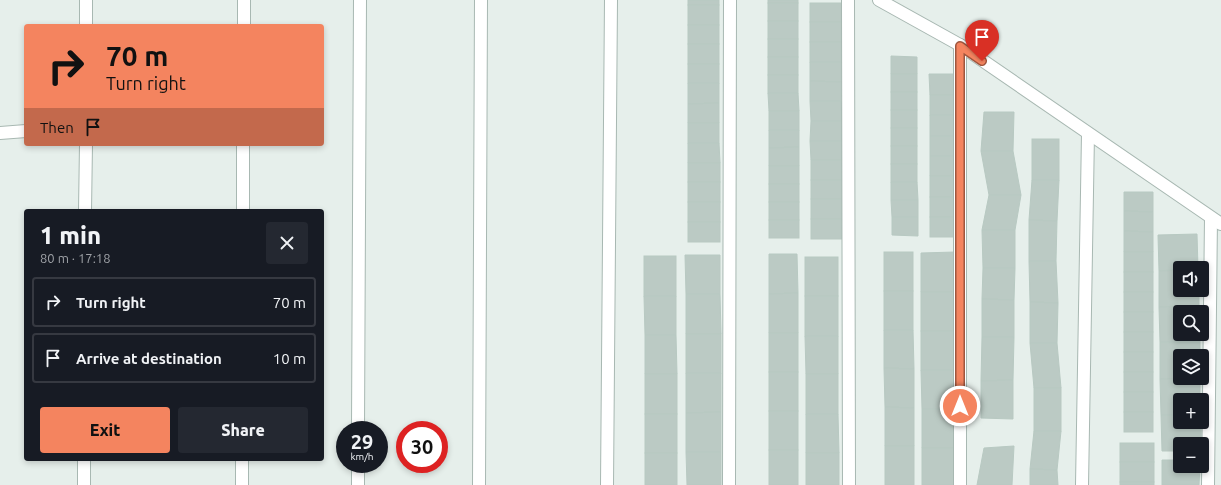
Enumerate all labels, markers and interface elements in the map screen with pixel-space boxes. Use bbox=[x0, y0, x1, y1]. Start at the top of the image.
pin bbox=[965, 20, 999, 61]
icon: arrive bbox=[971, 26, 993, 48]
icon: right bbox=[40, 40, 92, 92]
text: 70 m bbox=[106, 40, 168, 71]
text: Turn right bbox=[106, 73, 186, 93]
icon: arrive bbox=[82, 116, 104, 138]
text: Then bbox=[40, 119, 74, 136]
text: 1 min bbox=[40, 222, 101, 249]
button: close bbox=[266, 222, 308, 264]
text: 80 m · 17:18 bbox=[40, 251, 111, 265]
map controls bbox=[1173, 261, 1209, 473]
button: sound bbox=[1173, 261, 1209, 297]
icon: right bbox=[42, 291, 64, 313]
text: Turn right bbox=[76, 294, 146, 311]
text: 70 m bbox=[273, 294, 306, 311]
button: search bbox=[1173, 305, 1209, 341]
icon: arrive bbox=[42, 347, 64, 369]
button: layers bbox=[1173, 349, 1209, 385]
text: Arrive at destination bbox=[76, 350, 222, 367]
text: 10 m bbox=[273, 350, 306, 367]
position arrow bbox=[939, 385, 981, 427]
button: + bbox=[1173, 393, 1209, 429]
button: Exit bbox=[40, 407, 170, 453]
button: Share bbox=[178, 407, 308, 453]
speed limit sign: 30 bbox=[396, 421, 448, 473]
text: 29 bbox=[351, 430, 373, 453]
button: − bbox=[1173, 437, 1209, 473]
text: km/h bbox=[350, 451, 374, 462]

